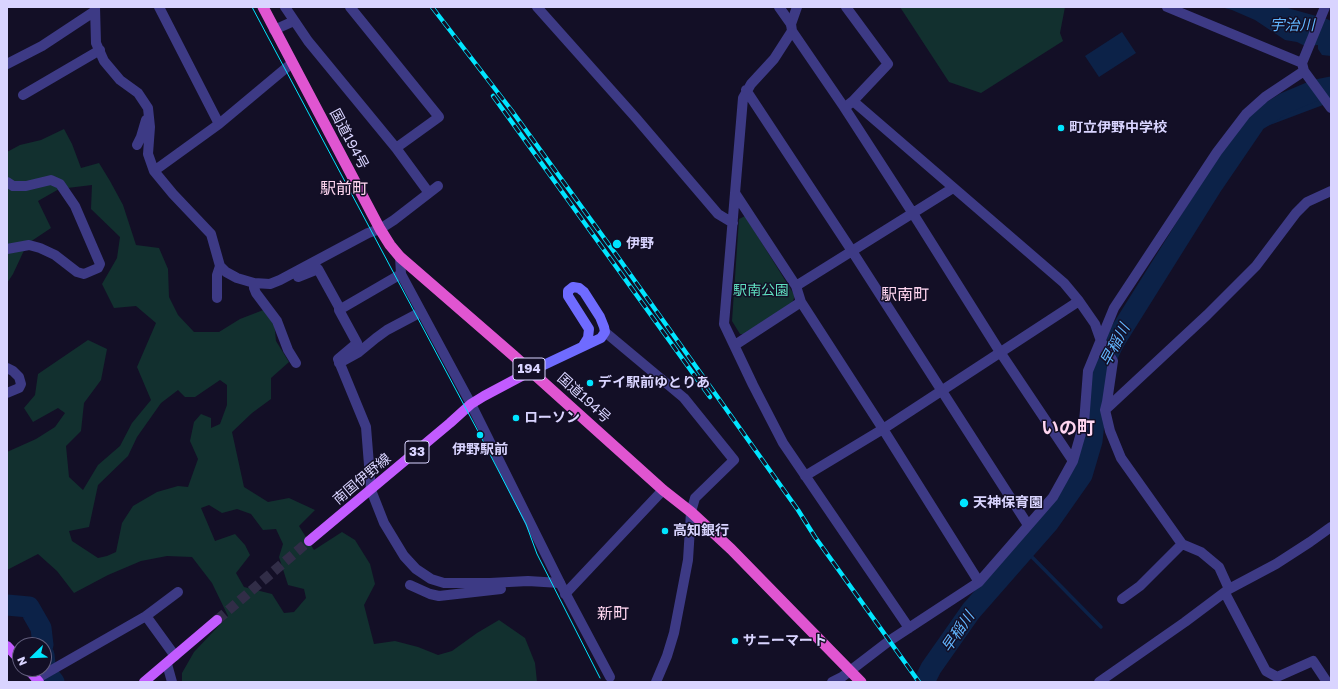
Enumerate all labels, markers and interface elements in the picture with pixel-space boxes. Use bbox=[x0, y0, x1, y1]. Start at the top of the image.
water label: 宇治川 bbox=[1270, 16, 1314, 34]
street label: 国道194号 bbox=[326, 106, 372, 172]
place label: 町立伊野中学校 bbox=[1069, 120, 1167, 136]
marker: 町立伊野中学校 bbox=[1056, 123, 1066, 133]
district label: 駅前町 bbox=[320, 179, 368, 199]
place label: 伊野 bbox=[626, 236, 654, 252]
marker: 伊野 bbox=[611, 238, 623, 250]
park label: 駅南公園 bbox=[733, 283, 789, 299]
district label: 駅南町 bbox=[881, 285, 929, 305]
water label: 早稲川 bbox=[1096, 321, 1134, 369]
road number: 194 bbox=[513, 358, 545, 380]
street label: 国道194号 bbox=[554, 370, 614, 426]
place label: デイ駅前ゆとりあ bbox=[598, 375, 710, 391]
marker: デイ駅前ゆとりあ bbox=[585, 378, 595, 388]
place label: ローソン bbox=[524, 410, 580, 426]
marker: ローソン bbox=[511, 413, 521, 423]
district label: いの町 bbox=[1041, 417, 1095, 439]
marker: 伊野駅前 bbox=[475, 430, 485, 440]
road number: 33 bbox=[405, 441, 429, 463]
place label: 伊野駅前 bbox=[452, 442, 508, 458]
street label: 南国伊野線 bbox=[330, 450, 394, 508]
place label: 天神保育園 bbox=[973, 495, 1043, 511]
marker: 天神保育園 bbox=[958, 497, 970, 509]
place label: 高知銀行 bbox=[673, 523, 729, 539]
marker: 高知銀行 bbox=[660, 526, 670, 536]
district label: 新町 bbox=[597, 604, 629, 624]
water label: 早稲川 bbox=[938, 608, 978, 656]
place label: サニーマート bbox=[743, 633, 827, 649]
marker: サニーマート bbox=[730, 636, 740, 646]
north arrow bbox=[12, 637, 52, 677]
text: N bbox=[14, 655, 29, 668]

